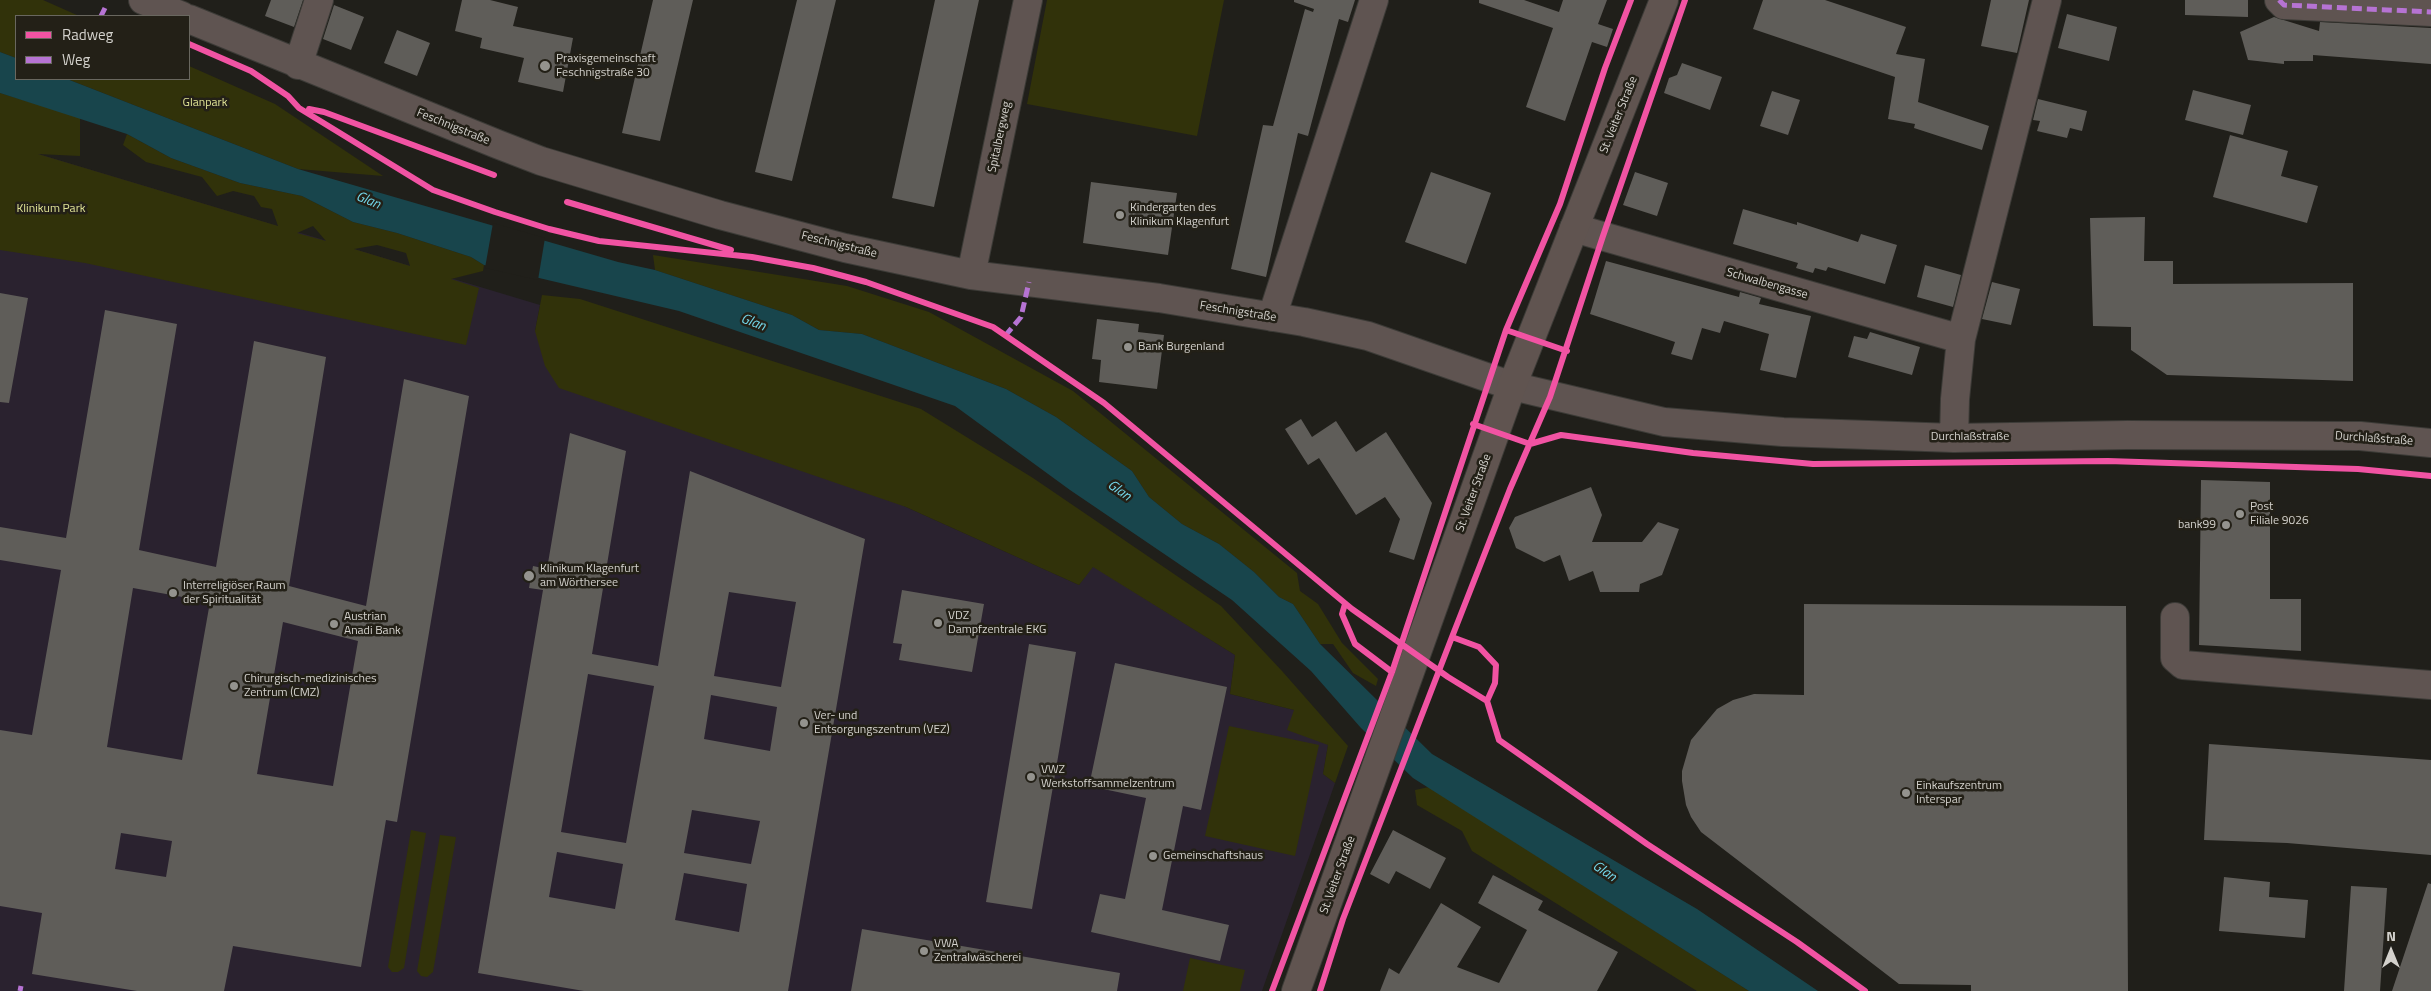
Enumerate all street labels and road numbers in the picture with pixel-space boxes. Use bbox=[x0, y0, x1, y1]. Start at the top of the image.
street label: St. Veiter Straße bbox=[1597, 74, 1641, 156]
street label: Spitalbergweg bbox=[985, 100, 1015, 174]
street label: Feschnigstraße bbox=[414, 106, 492, 148]
street label: Feschnigstraße bbox=[800, 229, 878, 261]
street label: Schwalbengasse bbox=[1725, 265, 1809, 303]
street label: Feschnigstraße bbox=[1199, 299, 1277, 325]
street label: Durchlaßstraße bbox=[2334, 429, 2414, 449]
street label: Durchlaßstraße bbox=[1931, 430, 2009, 444]
street label: St. Veiter Straße bbox=[1453, 452, 1495, 534]
street label: St. Veiter Straße bbox=[1317, 834, 1359, 916]

